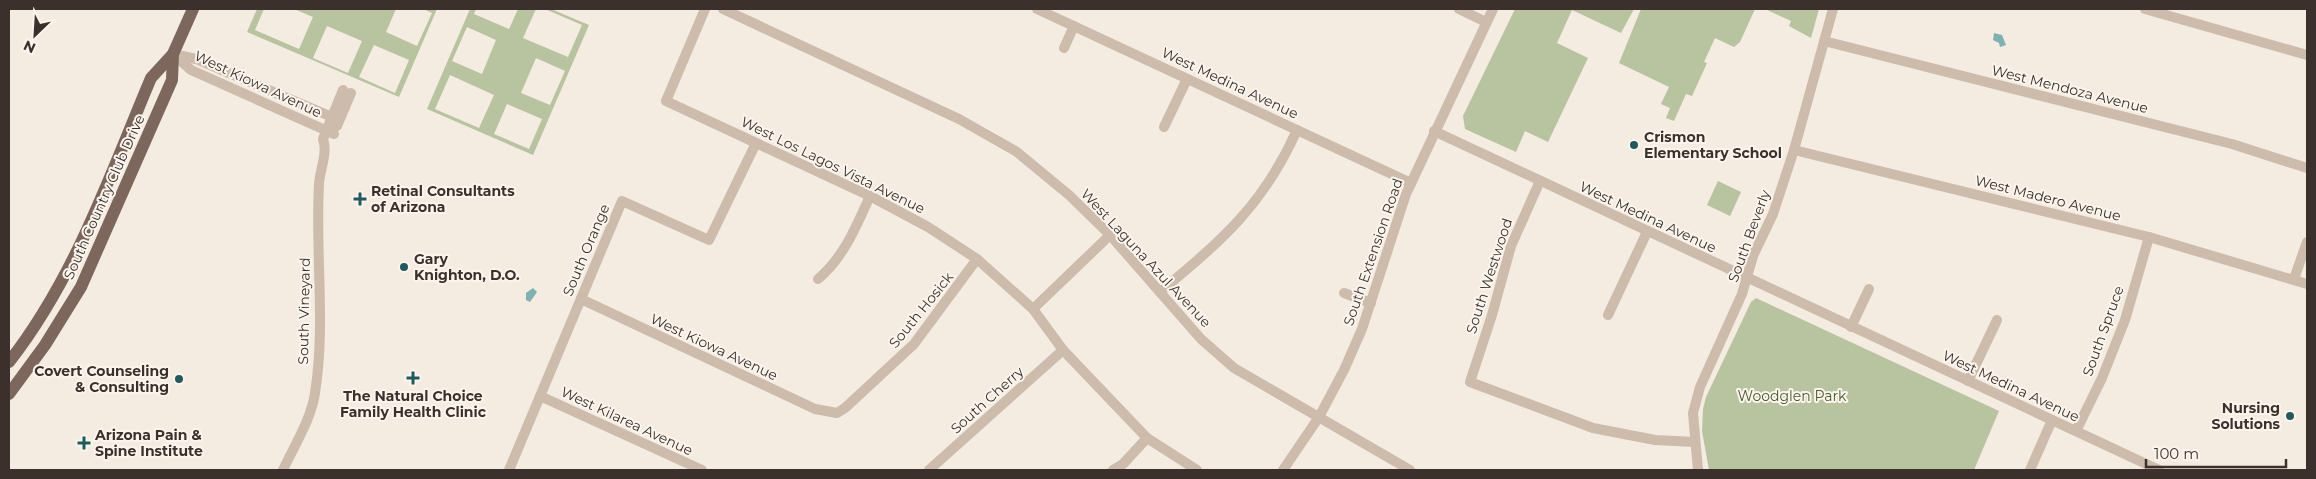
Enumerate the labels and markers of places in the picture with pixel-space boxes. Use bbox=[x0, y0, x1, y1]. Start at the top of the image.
place label: Crismon Elementary School bbox=[1644, 128, 1782, 162]
marker: Crismon Elementary School bbox=[1628, 139, 1640, 151]
place label: Retinal Consultants of Arizona bbox=[371, 182, 515, 216]
marker: Retinal Consultants of Arizona bbox=[353, 192, 367, 206]
place label: Gary Knighton, D.O. bbox=[414, 250, 520, 284]
marker: Gary Knighton, D.O. bbox=[398, 261, 410, 273]
place label: Covert Counseling & Consulting bbox=[34, 362, 169, 396]
marker: The Natural Choice Family Health Clinic bbox=[406, 371, 420, 385]
marker: Covert Counseling & Consulting bbox=[173, 373, 185, 385]
place label: The Natural Choice Family Health Clinic bbox=[340, 387, 487, 421]
place label: Nursing Solutions bbox=[2211, 399, 2281, 433]
marker: Nursing Solutions bbox=[2284, 410, 2296, 422]
place label: Arizona Pain & Spine Institute bbox=[94, 426, 203, 460]
marker: Arizona Pain & Spine Institute bbox=[77, 436, 91, 450]

